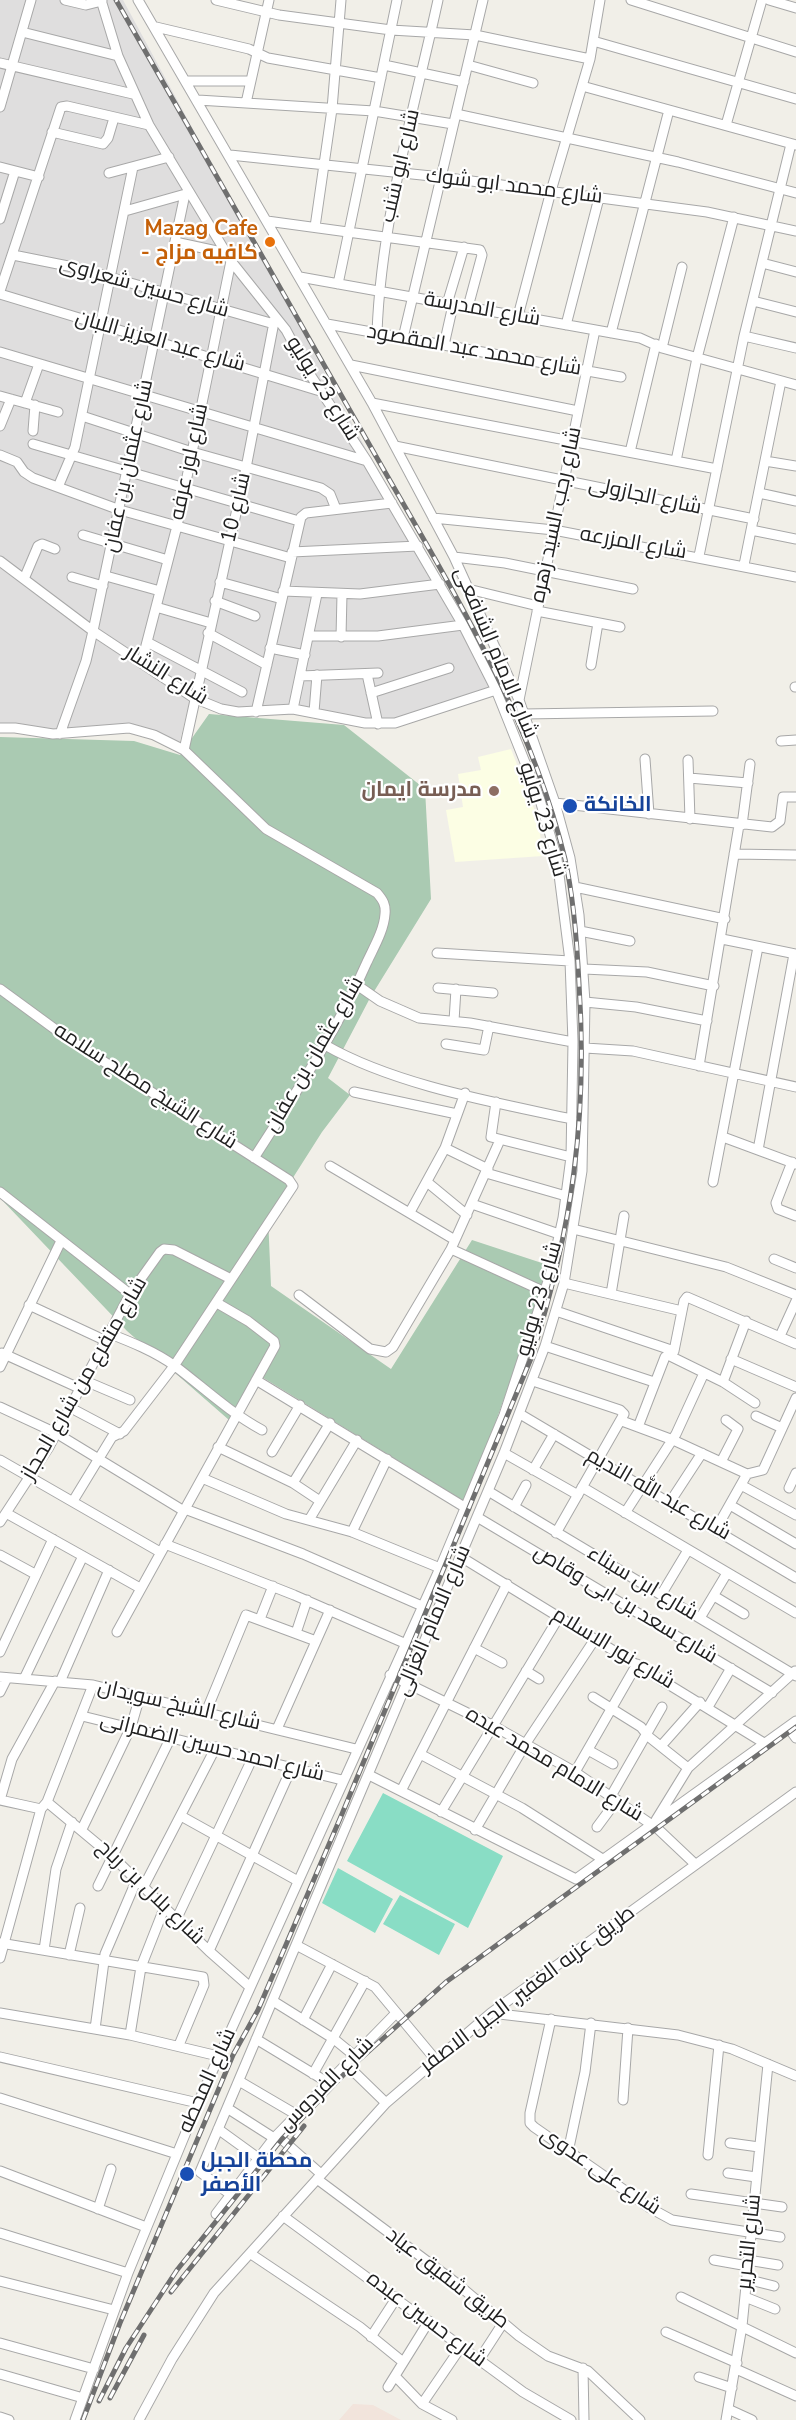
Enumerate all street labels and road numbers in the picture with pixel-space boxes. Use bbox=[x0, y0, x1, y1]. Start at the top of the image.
street label: شارع ابو شنب bbox=[376, 107, 426, 225]
street label: شارع محمد ابو شوك bbox=[424, 164, 604, 210]
street label: شارع حسين شعراوى bbox=[56, 252, 232, 324]
street label: شارع المدرسة bbox=[422, 287, 542, 333]
street label: شارع عبد العزيز اللبان bbox=[72, 306, 248, 378]
street label: شارع محمد عبد المقصود bbox=[365, 320, 583, 382]
street label: شارع 23 يوليو bbox=[280, 332, 364, 446]
street label: شارع عثمان بن عفان bbox=[98, 377, 160, 555]
street label: شارع لوز عرفه bbox=[165, 401, 215, 523]
street label: شارع رجب السيد زهره bbox=[526, 425, 588, 605]
street label: شارع 10 bbox=[217, 470, 257, 546]
street label: شارع الجازولى bbox=[586, 473, 704, 521]
street label: شارع المزرعه bbox=[578, 522, 688, 566]
street label: شارع الامام الشافعى bbox=[447, 563, 543, 743]
street label: شارع النشار bbox=[120, 641, 212, 711]
street label: شارع 23 يوليو bbox=[513, 760, 571, 880]
street label: شارع عثمان بن عفان bbox=[260, 972, 370, 1138]
street label: شارع الشيخ مصلح سلامه bbox=[48, 1018, 242, 1156]
street label: شارع 23 يوليو bbox=[512, 1239, 568, 1359]
street label: شارع متفرع من شارع الحجاز bbox=[16, 1273, 154, 1485]
street label: شارع عبد الله النديم bbox=[581, 1443, 735, 1547]
street label: شارع سعد بن ابى وقاص bbox=[529, 1540, 721, 1670]
street label: شارع ابن سيناء bbox=[582, 1541, 702, 1627]
street label: شارع الامام الغزالى bbox=[391, 1542, 477, 1700]
street label: شارع نور الاسلام bbox=[547, 1603, 679, 1695]
street label: شارع الشيخ سويدان bbox=[95, 1675, 263, 1737]
street label: شارع الامام محمد عبده bbox=[461, 1702, 647, 1828]
street label: شارع احمد حسين الضمرانى bbox=[97, 1708, 327, 1788]
street label: شارع بلال بن رباح bbox=[91, 1835, 209, 1951]
street label: طريق عزبه الغفير, الجبل الاصفر bbox=[416, 1901, 640, 2079]
street label: شارع المحطه bbox=[174, 2025, 242, 2137]
street label: شارع الفردوس bbox=[274, 2032, 380, 2138]
street label: شارع على عدوى bbox=[535, 2122, 665, 2222]
street label: شارع التحرير bbox=[732, 2193, 768, 2291]
street label: طريق شفيق عياد bbox=[380, 2223, 514, 2335]
street label: شارع حسين عبده bbox=[361, 2267, 491, 2373]

